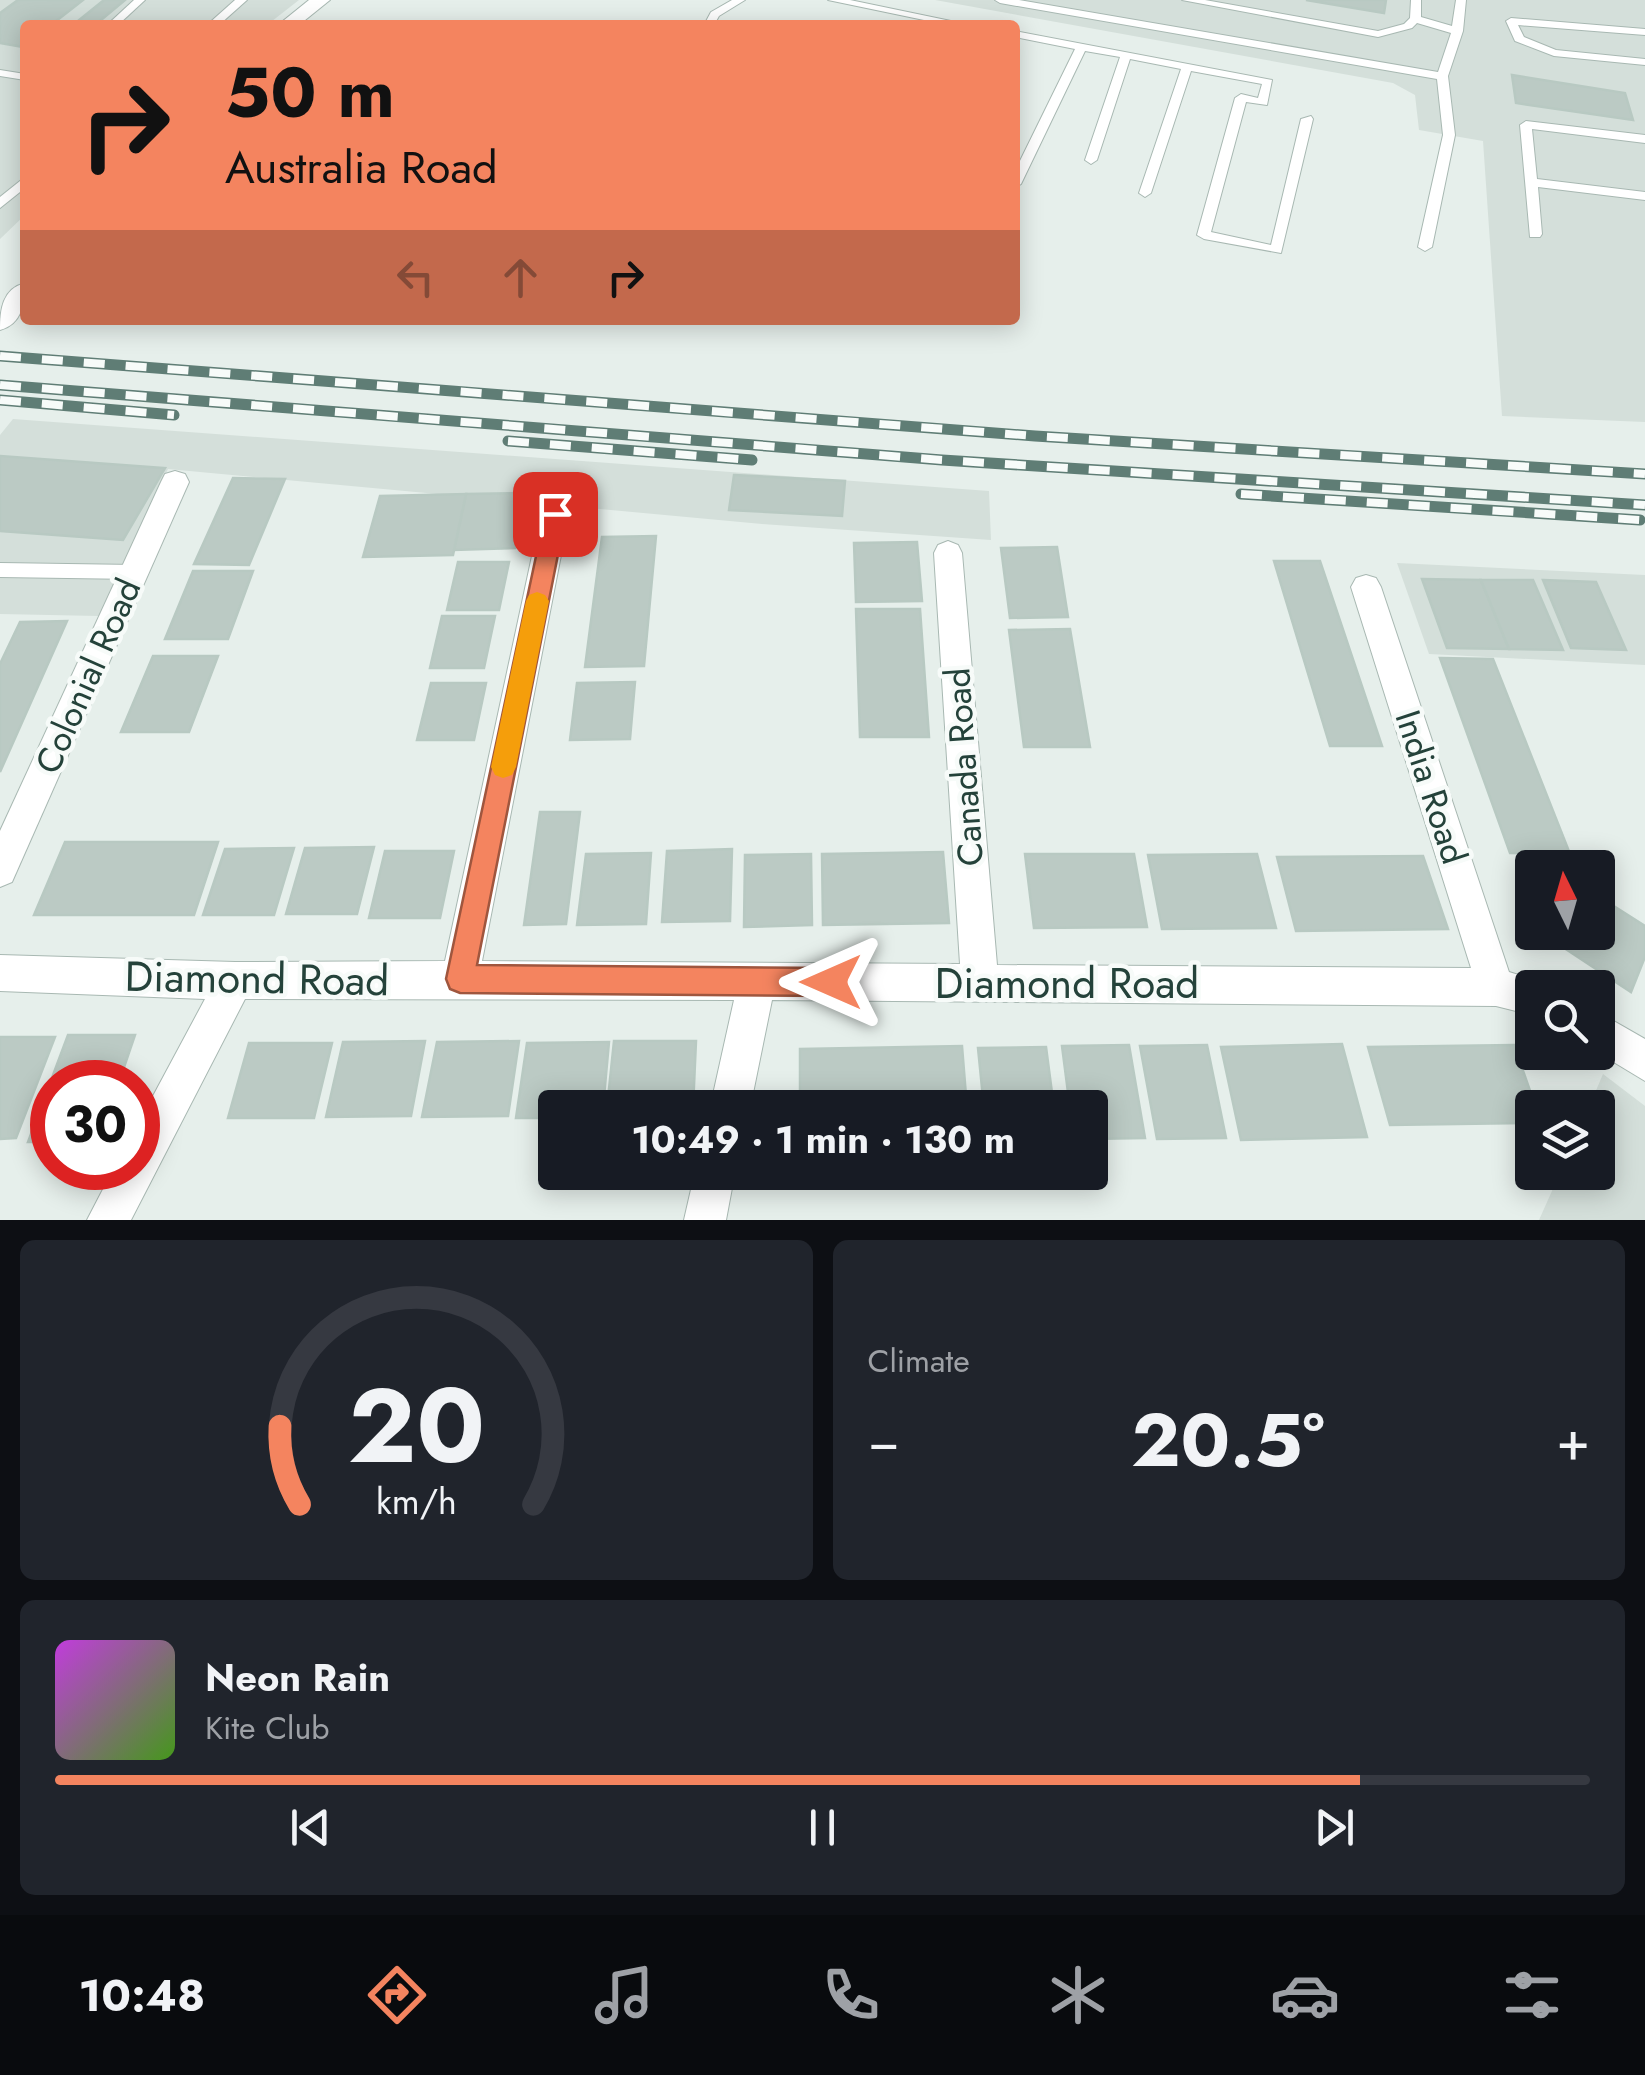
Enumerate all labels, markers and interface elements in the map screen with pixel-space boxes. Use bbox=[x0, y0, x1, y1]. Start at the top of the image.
text: 50 m bbox=[225, 42, 395, 143]
icon: right bbox=[60, 60, 190, 190]
text: Australia Road bbox=[225, 135, 498, 200]
icon: left bbox=[388, 250, 443, 305]
icon: ahead bbox=[493, 250, 548, 305]
icon: right bbox=[598, 250, 653, 305]
pin bbox=[513, 472, 598, 557]
icon: arrive bbox=[528, 487, 583, 542]
street label: Colonial Road bbox=[23, 571, 153, 781]
street label: Canada Road bbox=[932, 666, 996, 868]
street label: India Road bbox=[1383, 704, 1479, 870]
north arrow bbox=[1515, 850, 1615, 950]
map controls bbox=[1515, 850, 1615, 1190]
position arrow bbox=[779, 930, 883, 1034]
street label: Diamond Road bbox=[124, 946, 390, 1011]
street label: Diamond Road bbox=[935, 953, 1199, 1014]
button: search bbox=[1515, 970, 1615, 1070]
speed limit sign: 30 bbox=[30, 1060, 160, 1190]
button: layers bbox=[1515, 1090, 1615, 1190]
text: 10:49 · 1 min · 130 m bbox=[631, 1112, 1015, 1167]
text: Climate bbox=[868, 1338, 970, 1384]
text: 20 bbox=[348, 1351, 485, 1501]
text: 20.5° bbox=[1131, 1386, 1325, 1494]
text: − bbox=[868, 1401, 900, 1481]
text: + bbox=[1556, 1401, 1590, 1481]
text: km/h bbox=[376, 1476, 457, 1527]
text: Neon Rain bbox=[205, 1650, 390, 1705]
text: Kite Club bbox=[205, 1705, 329, 1751]
icon: previous bbox=[283, 1800, 338, 1855]
icon: pause bbox=[795, 1800, 850, 1855]
icon: next bbox=[1307, 1800, 1362, 1855]
icon: directions bbox=[362, 1960, 432, 2030]
icon: music bbox=[589, 1960, 659, 2030]
icon: phone bbox=[816, 1960, 886, 2030]
icon: climate bbox=[1043, 1960, 1113, 2030]
icon: car bbox=[1270, 1960, 1340, 2030]
icon: filters bbox=[1497, 1960, 1567, 2030]
text: 10:48 bbox=[78, 1963, 205, 2028]

